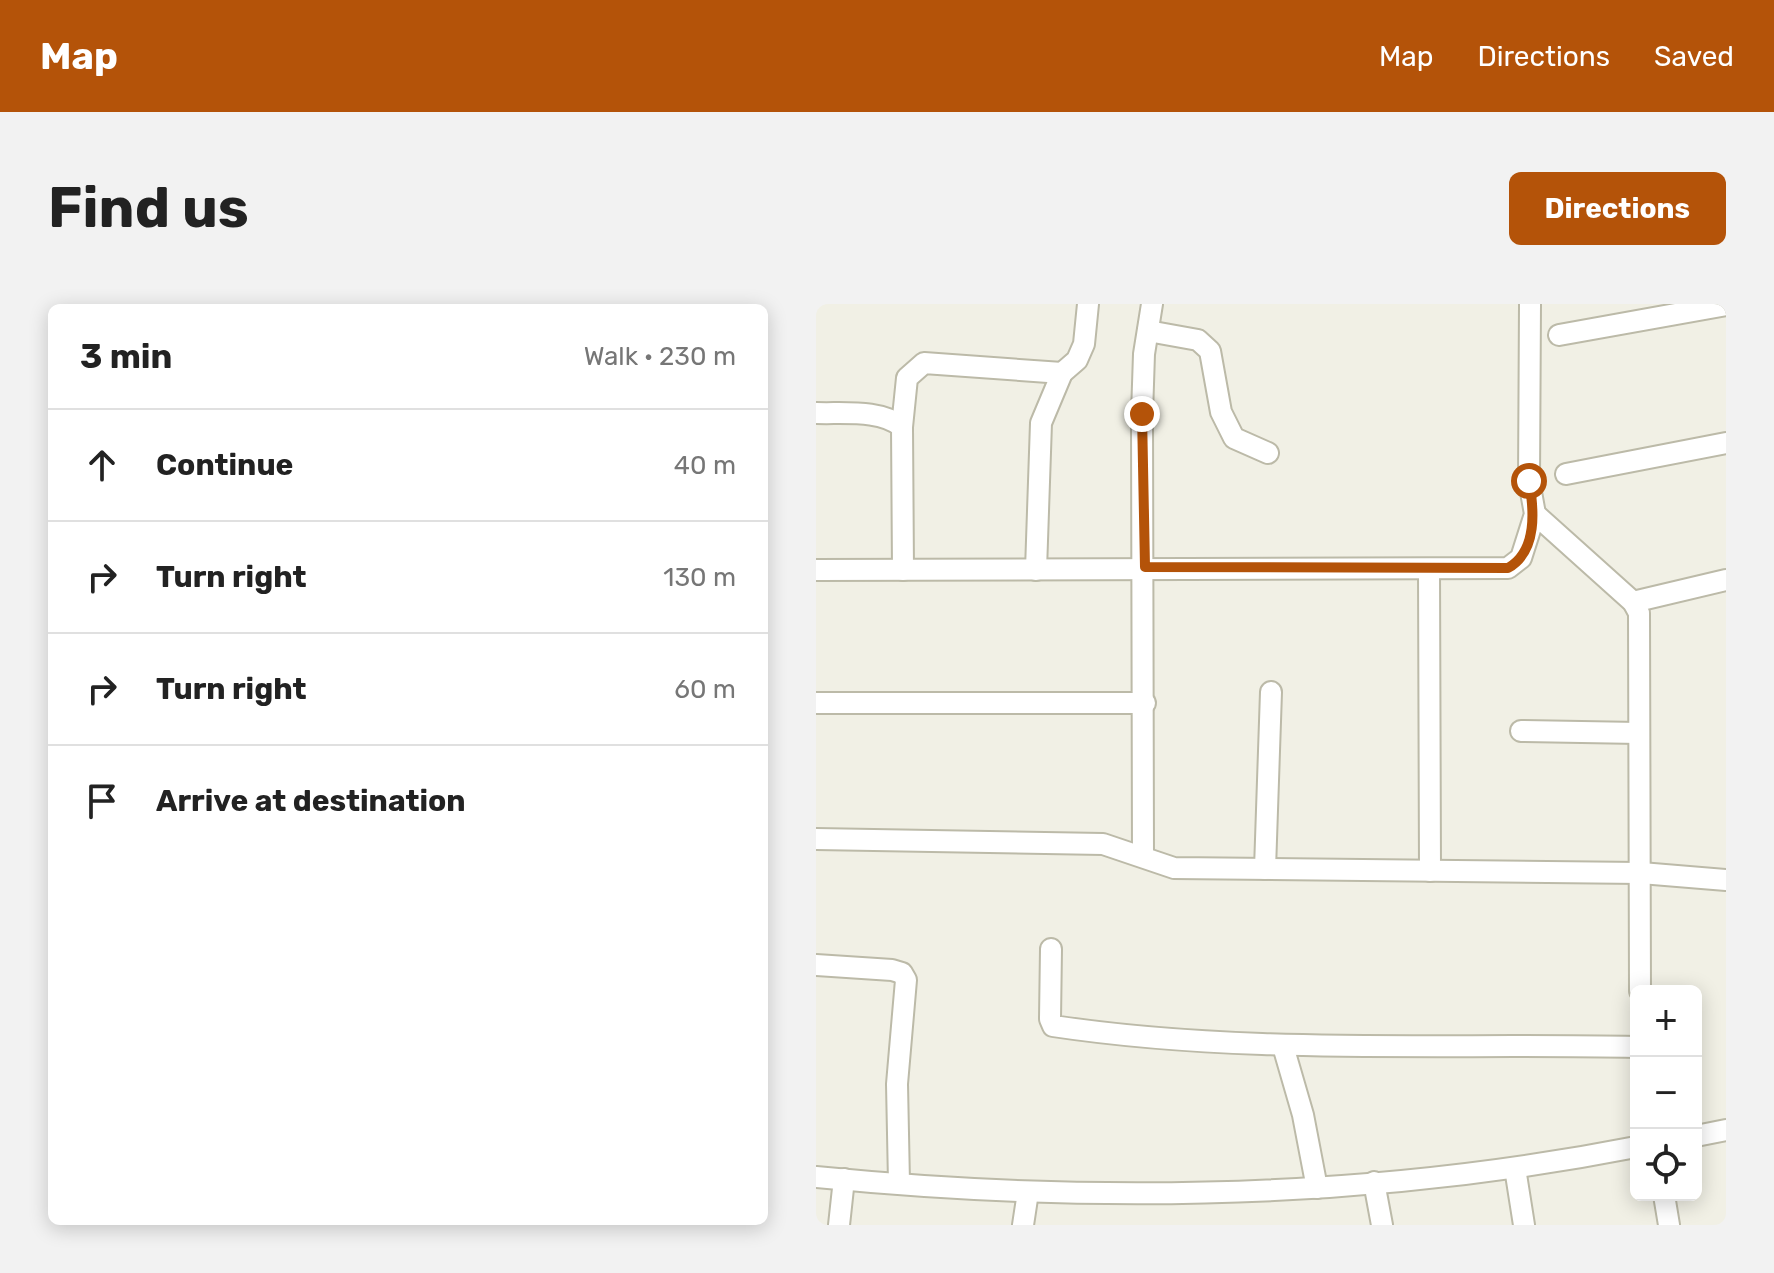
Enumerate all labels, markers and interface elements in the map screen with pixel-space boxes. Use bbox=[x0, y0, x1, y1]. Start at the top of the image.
text: Map bbox=[40, 33, 118, 79]
text: Map bbox=[1379, 40, 1433, 73]
text: Directions bbox=[1477, 40, 1610, 73]
text: Saved bbox=[1654, 40, 1734, 73]
button: Directions bbox=[1509, 172, 1726, 245]
text: Find us bbox=[48, 175, 249, 241]
text: 3 min bbox=[80, 336, 172, 377]
text: Walk · 230 m bbox=[584, 341, 736, 372]
route end bbox=[1124, 396, 1160, 432]
icon: ahead bbox=[80, 443, 124, 487]
text: Continue bbox=[156, 447, 293, 483]
text: 40 m bbox=[674, 450, 736, 481]
route start bbox=[1511, 463, 1547, 499]
icon: right bbox=[80, 555, 124, 599]
text: Turn right bbox=[156, 559, 307, 595]
text: 130 m bbox=[663, 562, 736, 593]
icon: right bbox=[80, 667, 124, 711]
text: Turn right bbox=[156, 671, 307, 707]
text: 60 m bbox=[674, 674, 736, 705]
icon: arrive bbox=[80, 779, 124, 823]
text: Arrive at destination bbox=[156, 783, 466, 819]
map controls bbox=[1630, 985, 1702, 1201]
button: + bbox=[1630, 985, 1702, 1057]
button: − bbox=[1630, 1057, 1702, 1129]
button: locate bbox=[1630, 1129, 1702, 1201]

